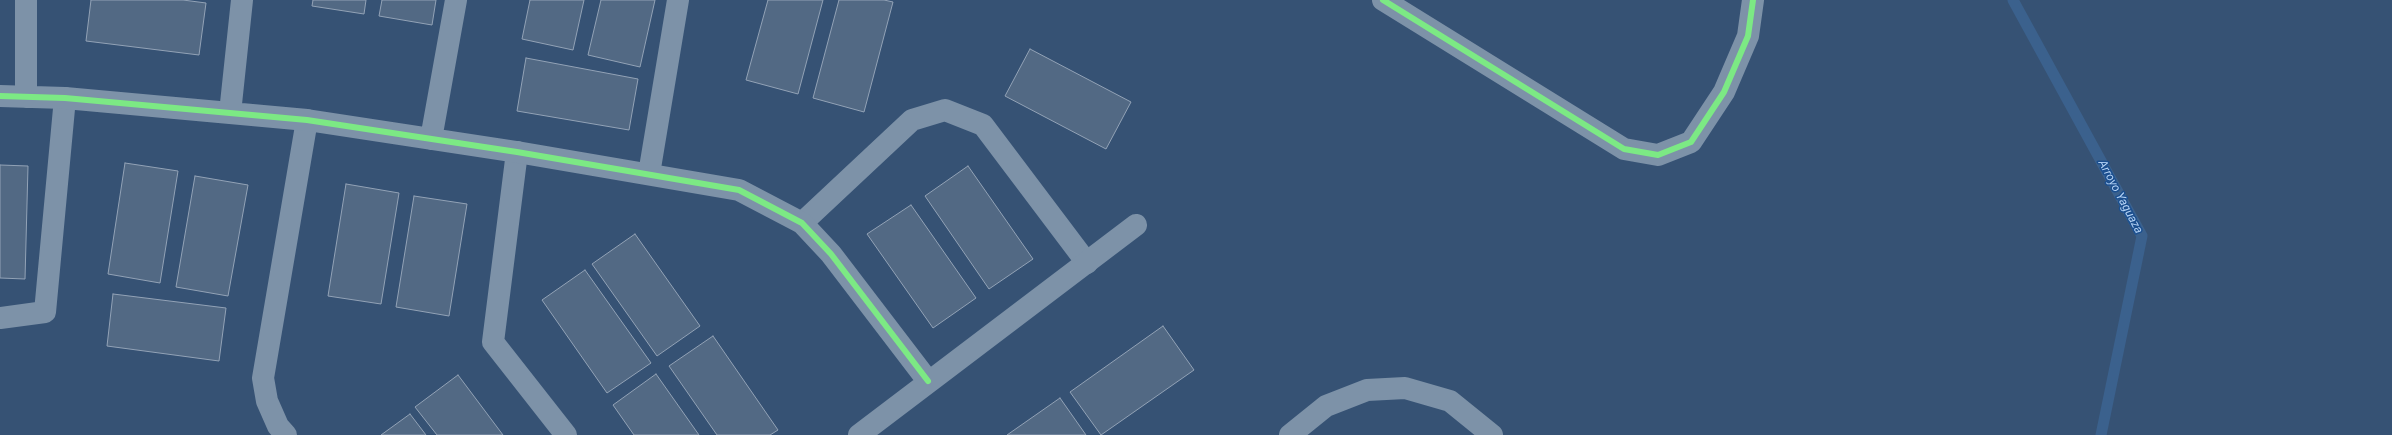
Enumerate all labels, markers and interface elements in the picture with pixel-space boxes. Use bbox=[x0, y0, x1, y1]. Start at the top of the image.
water label: Arroyo Yaguaza bbox=[2095, 158, 2145, 236]

